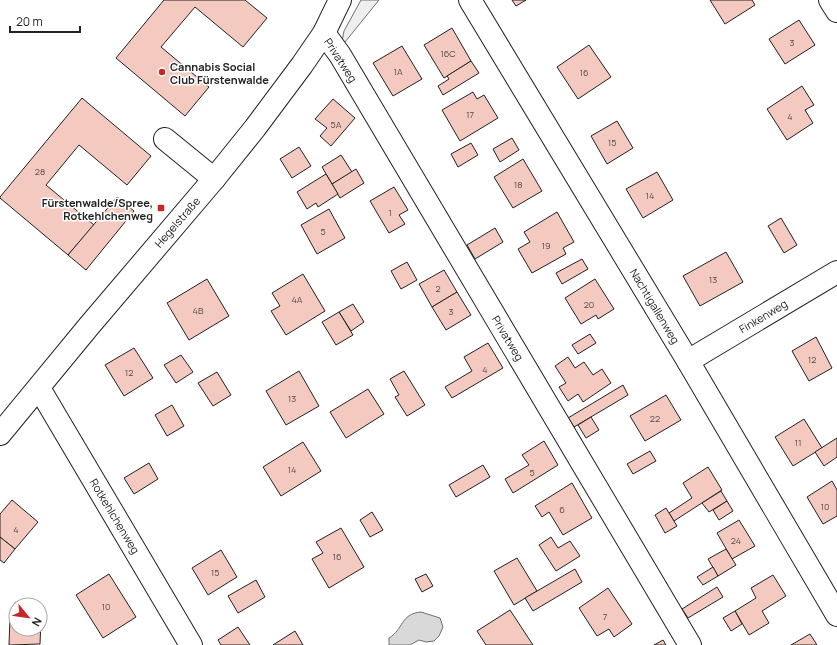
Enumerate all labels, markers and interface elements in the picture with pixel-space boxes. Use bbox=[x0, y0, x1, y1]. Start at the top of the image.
scale bar bbox=[10, 8, 80, 34]
text: 20 m bbox=[16, 13, 43, 30]
street label: Privatweg bbox=[321, 35, 361, 85]
house number: 3 bbox=[790, 36, 795, 49]
house number: 16C bbox=[440, 47, 456, 60]
place label: Cannabis Social Club Fürstenwalde bbox=[170, 59, 269, 87]
house number: 1A bbox=[393, 65, 403, 78]
house number: 16 bbox=[579, 66, 589, 79]
marker: Cannabis Social Club Fürstenwalde bbox=[157, 67, 167, 77]
house number: 17 bbox=[466, 108, 474, 121]
house number: 4 bbox=[787, 110, 793, 123]
house number: 5A bbox=[331, 118, 342, 131]
house number: 15 bbox=[608, 136, 616, 149]
house number: 28 bbox=[35, 165, 45, 178]
house number: 18 bbox=[514, 178, 522, 191]
house number: 14 bbox=[646, 189, 654, 202]
street label: Hegelstraße bbox=[151, 193, 204, 251]
place label: Fürstenwalde/Spree, Rotkehlchenweg bbox=[42, 195, 153, 223]
marker: Fürstenwalde/Spree, Rotkehlchenweg bbox=[156, 203, 166, 213]
house number: 1 bbox=[388, 206, 392, 219]
house number: 5 bbox=[320, 225, 326, 238]
house number: 19 bbox=[541, 239, 551, 252]
street label: Nachtigallenweg bbox=[627, 266, 683, 346]
house number: 13 bbox=[709, 273, 717, 286]
house number: 2 bbox=[435, 282, 441, 295]
house number: 4A bbox=[291, 293, 303, 306]
street label: Finkenweg bbox=[736, 296, 790, 336]
house number: 20 bbox=[584, 298, 594, 311]
house number: 4B bbox=[193, 304, 204, 317]
house number: 3 bbox=[449, 305, 454, 318]
street label: Privatweg bbox=[489, 313, 527, 363]
house number: 12 bbox=[808, 353, 816, 366]
house number: 4 bbox=[482, 363, 488, 376]
house number: 12 bbox=[125, 366, 133, 379]
house number: 13 bbox=[288, 392, 296, 405]
house number: 22 bbox=[650, 412, 660, 425]
house number: 11 bbox=[794, 436, 802, 449]
house number: 14 bbox=[288, 463, 296, 476]
house number: 5 bbox=[529, 466, 535, 479]
street label: Rotkehlchenweg bbox=[87, 476, 143, 556]
house number: 10 bbox=[821, 500, 830, 513]
house number: 6 bbox=[559, 503, 565, 516]
house number: 4 bbox=[13, 523, 19, 536]
house number: 24 bbox=[731, 534, 741, 547]
house number: 16 bbox=[332, 550, 342, 563]
house number: 15 bbox=[211, 566, 219, 579]
north arrow bbox=[8, 597, 48, 637]
house number: 10 bbox=[102, 600, 111, 613]
house number: 7 bbox=[603, 610, 608, 623]
text: N bbox=[29, 615, 46, 629]

